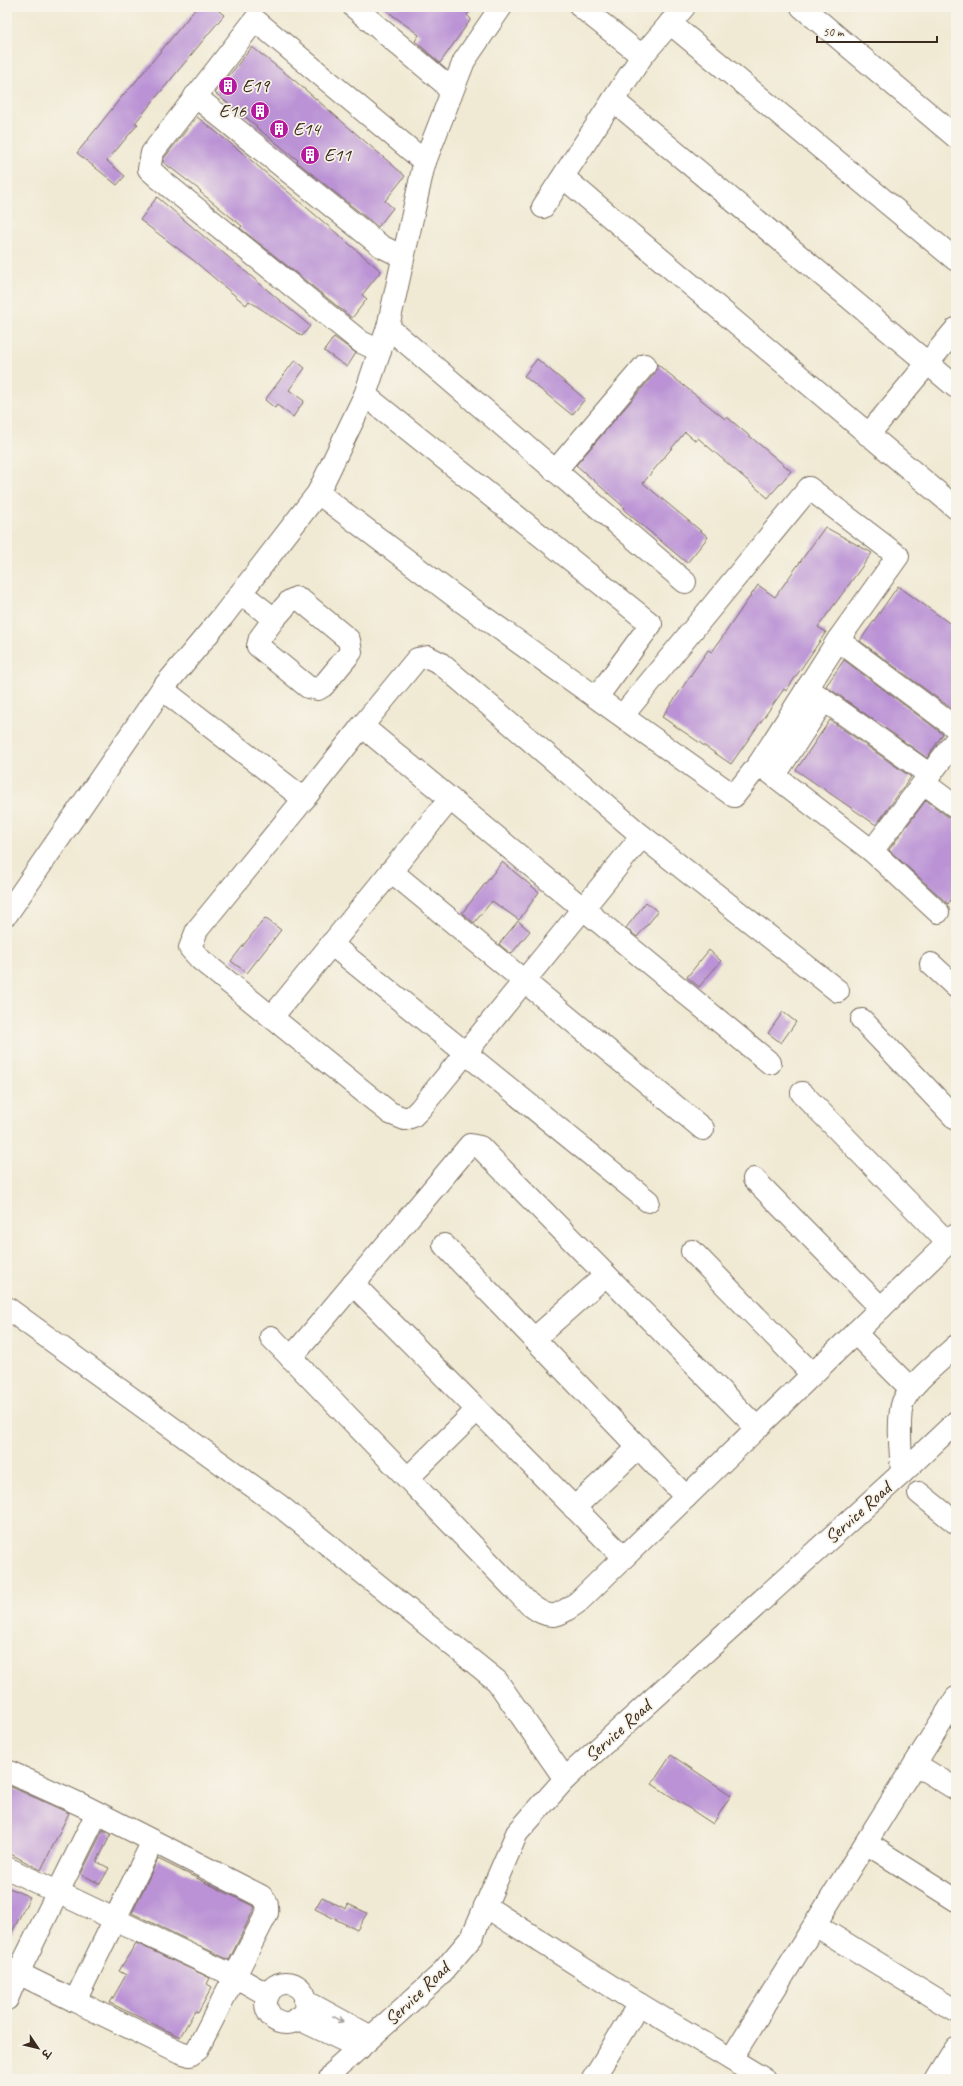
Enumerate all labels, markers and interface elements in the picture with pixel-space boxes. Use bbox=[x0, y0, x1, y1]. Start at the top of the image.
scale bar bbox=[817, 18, 937, 44]
text: 50 m bbox=[823, 24, 845, 40]
place label: E19 bbox=[242, 74, 271, 98]
building icon: E19 bbox=[217, 75, 239, 97]
place label: E16 bbox=[219, 99, 247, 123]
building icon: E16 bbox=[249, 100, 271, 122]
place label: E14 bbox=[293, 117, 323, 141]
building icon: E14 bbox=[268, 118, 290, 140]
place label: E11 bbox=[324, 143, 353, 167]
building icon: E11 bbox=[299, 144, 321, 166]
street label: Service Road bbox=[820, 1474, 899, 1549]
street label: Service Road bbox=[580, 1692, 659, 1767]
street label: Service Road bbox=[379, 1955, 457, 2031]
one-way arrow bbox=[332, 2015, 344, 2023]
north arrow bbox=[18, 2028, 58, 2068]
text: उ bbox=[37, 2046, 55, 2062]

